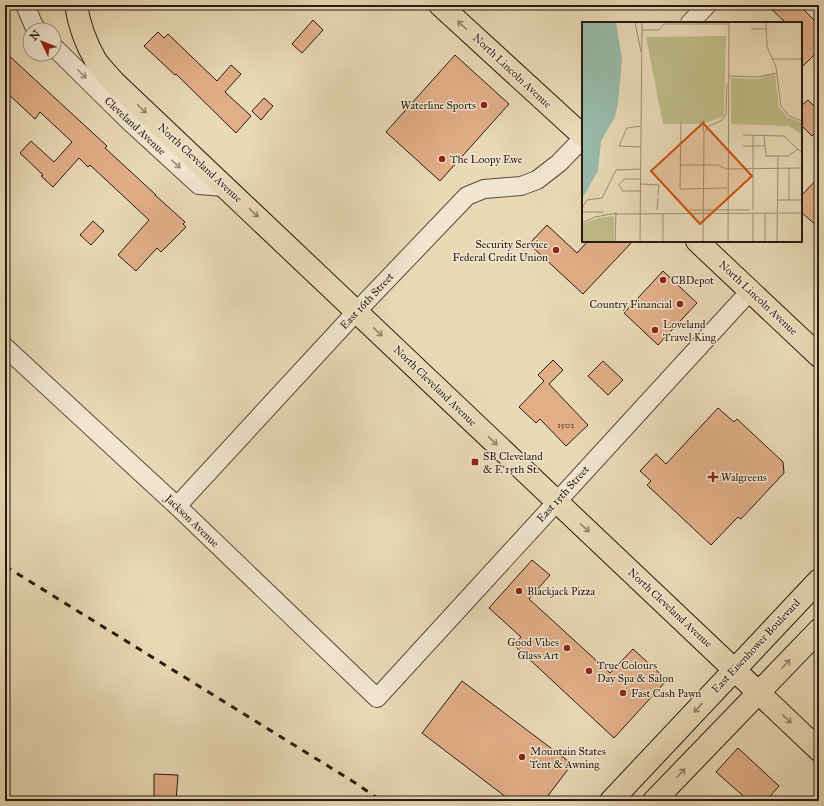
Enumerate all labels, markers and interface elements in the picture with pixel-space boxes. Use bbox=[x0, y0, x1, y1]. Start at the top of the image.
one-way arrow bbox=[456, 20, 467, 29]
north arrow bbox=[22, 22, 62, 62]
inset map bbox=[582, 22, 802, 242]
text: N bbox=[27, 27, 43, 43]
street label: North Lincoln Avenue bbox=[470, 31, 554, 111]
one-way arrow bbox=[77, 69, 87, 79]
street label: Cleveland Avenue bbox=[102, 94, 169, 158]
place label: Waterline Sports bbox=[401, 99, 476, 112]
marker: Waterline Sports bbox=[479, 100, 489, 110]
one-way arrow bbox=[137, 104, 147, 114]
street label: North Cleveland Avenue bbox=[155, 121, 245, 206]
place label: The Loopy Ewe bbox=[450, 153, 523, 166]
marker: The Loopy Ewe bbox=[437, 154, 447, 164]
one-way arrow bbox=[171, 159, 181, 169]
one-way arrow bbox=[249, 209, 259, 218]
place label: Security Service Federal Credit Union bbox=[452, 238, 548, 264]
marker: Security Service Federal Credit Union bbox=[551, 245, 561, 255]
street label: North Lincoln Avenue bbox=[716, 258, 800, 338]
street label: East 16th Street bbox=[338, 270, 397, 332]
place label: CBDepot bbox=[671, 274, 714, 287]
marker: CBDepot bbox=[658, 275, 668, 285]
place label: Country Financial bbox=[590, 298, 672, 311]
marker: Country Financial bbox=[675, 299, 685, 309]
place label: Loveland Travel King bbox=[663, 318, 717, 344]
marker: Loveland Travel King bbox=[650, 325, 660, 335]
one-way arrow bbox=[373, 327, 383, 337]
street label: North Cleveland Avenue bbox=[391, 343, 480, 429]
house number: 1502 bbox=[557, 419, 575, 430]
one-way arrow bbox=[488, 436, 498, 445]
place label: SB Cleveland & E 15th St. bbox=[483, 450, 543, 476]
marker: SB Cleveland & E 15th St. bbox=[470, 457, 480, 467]
street label: East 15th Street bbox=[534, 463, 592, 525]
place label: Walgreens bbox=[721, 471, 767, 484]
marker: Walgreens bbox=[708, 472, 718, 482]
street label: Jackson Avenue bbox=[161, 491, 222, 551]
one-way arrow bbox=[580, 523, 590, 532]
street label: North Cleveland Avenue bbox=[625, 566, 715, 651]
place label: Blackjack Pizza bbox=[527, 585, 596, 598]
marker: Blackjack Pizza bbox=[514, 586, 524, 596]
street label: East Eisenhower Boulevard bbox=[709, 596, 803, 696]
place label: Good Vibes Glass Art bbox=[507, 636, 559, 662]
marker: Good Vibes Glass Art bbox=[562, 643, 572, 653]
place label: True Colours Day Spa & Salon bbox=[597, 659, 674, 685]
one-way arrow bbox=[781, 659, 791, 669]
marker: True Colours Day Spa & Salon bbox=[584, 666, 594, 676]
place label: Fast Cash Pawn bbox=[631, 687, 701, 700]
marker: Fast Cash Pawn bbox=[618, 688, 628, 698]
one-way arrow bbox=[693, 703, 703, 713]
one-way arrow bbox=[782, 714, 792, 724]
place label: Mountain States Tent & Awning bbox=[530, 745, 606, 771]
marker: Mountain States Tent & Awning bbox=[517, 752, 527, 762]
one-way arrow bbox=[676, 768, 686, 778]

